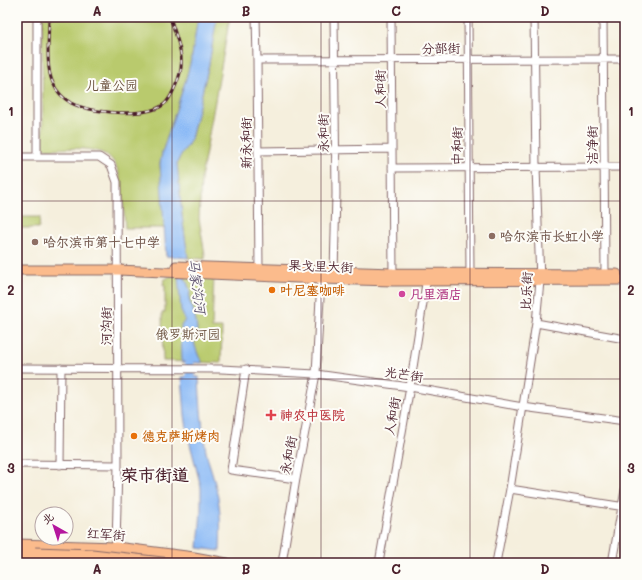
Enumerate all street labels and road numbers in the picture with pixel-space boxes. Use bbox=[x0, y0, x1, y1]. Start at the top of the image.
street label: 分部街 bbox=[421, 39, 461, 56]
street label: 人和街 bbox=[371, 69, 388, 109]
street label: 永和街 bbox=[314, 113, 331, 153]
street label: 新永和街 bbox=[237, 117, 254, 169]
street label: 洁净街 bbox=[583, 125, 600, 165]
street label: 中和街 bbox=[448, 126, 465, 166]
street label: 果戈里大街 bbox=[288, 256, 354, 275]
street label: 比乐街 bbox=[516, 271, 535, 311]
street label: 河沟街 bbox=[97, 306, 114, 346]
street label: 光芒街 bbox=[383, 362, 425, 385]
street label: 人和街 bbox=[380, 395, 403, 437]
street label: 永和街 bbox=[275, 434, 300, 476]
street label: 红军街 bbox=[86, 524, 126, 543]

